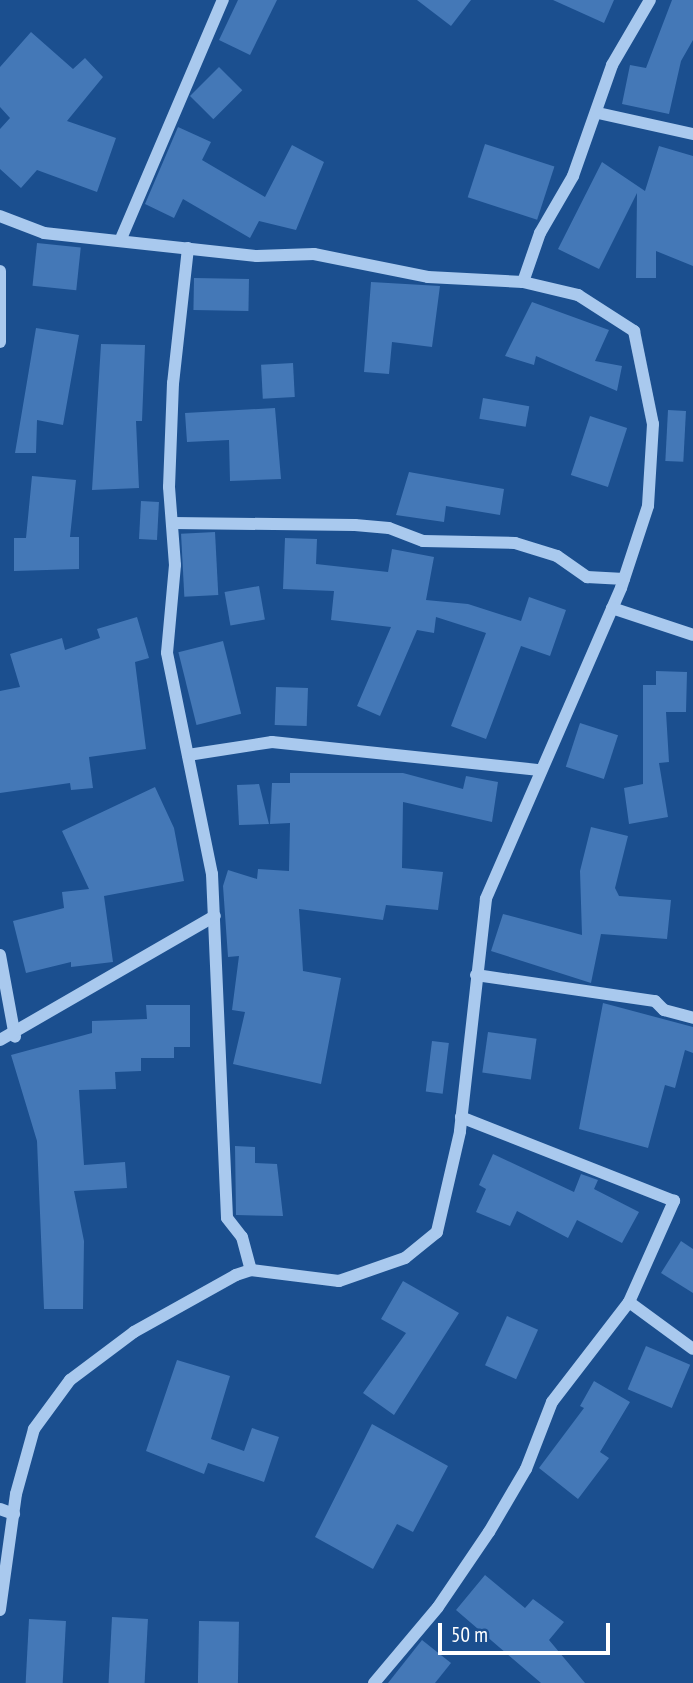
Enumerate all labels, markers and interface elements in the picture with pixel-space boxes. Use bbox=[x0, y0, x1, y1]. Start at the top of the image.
scale bar bbox=[441, 1610, 612, 1654]
text: 50 m bbox=[451, 1621, 488, 1648]

